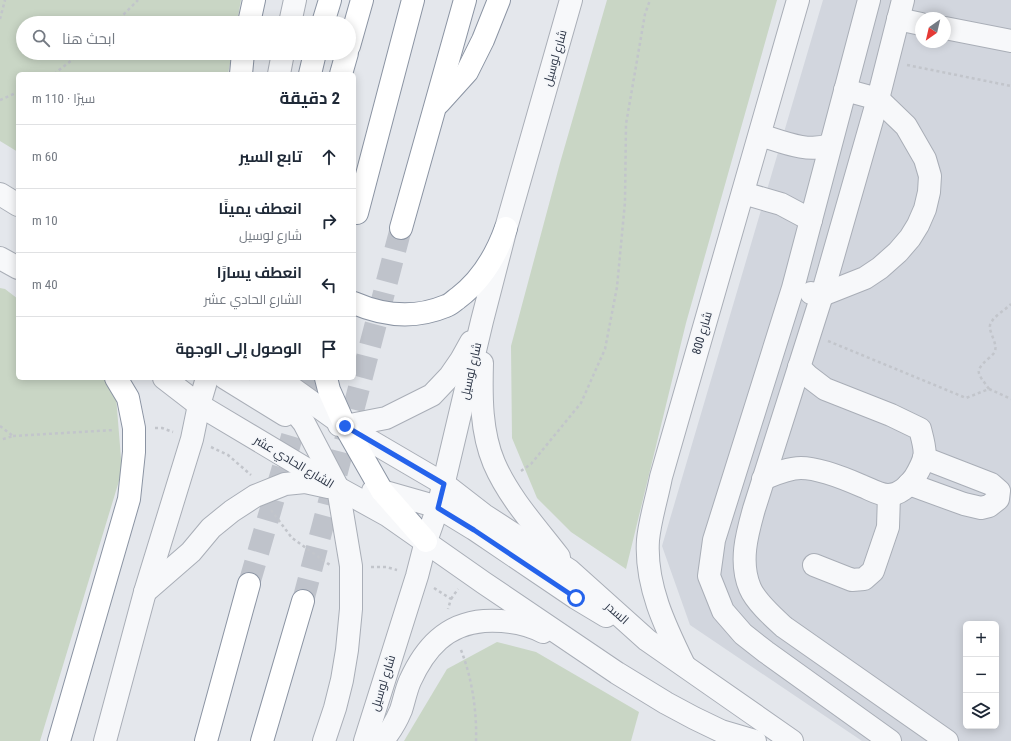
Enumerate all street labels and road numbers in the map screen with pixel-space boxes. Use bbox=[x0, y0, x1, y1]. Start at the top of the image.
street label: شارع لوسيل bbox=[540, 28, 571, 88]
street label: شارع 800 bbox=[689, 310, 716, 356]
street label: شارع لوسيل bbox=[458, 341, 485, 401]
street label: الشارع الحادي عشر bbox=[249, 432, 336, 494]
street label: السدر bbox=[602, 598, 632, 627]
street label: شارع لوسيل bbox=[368, 653, 399, 713]

